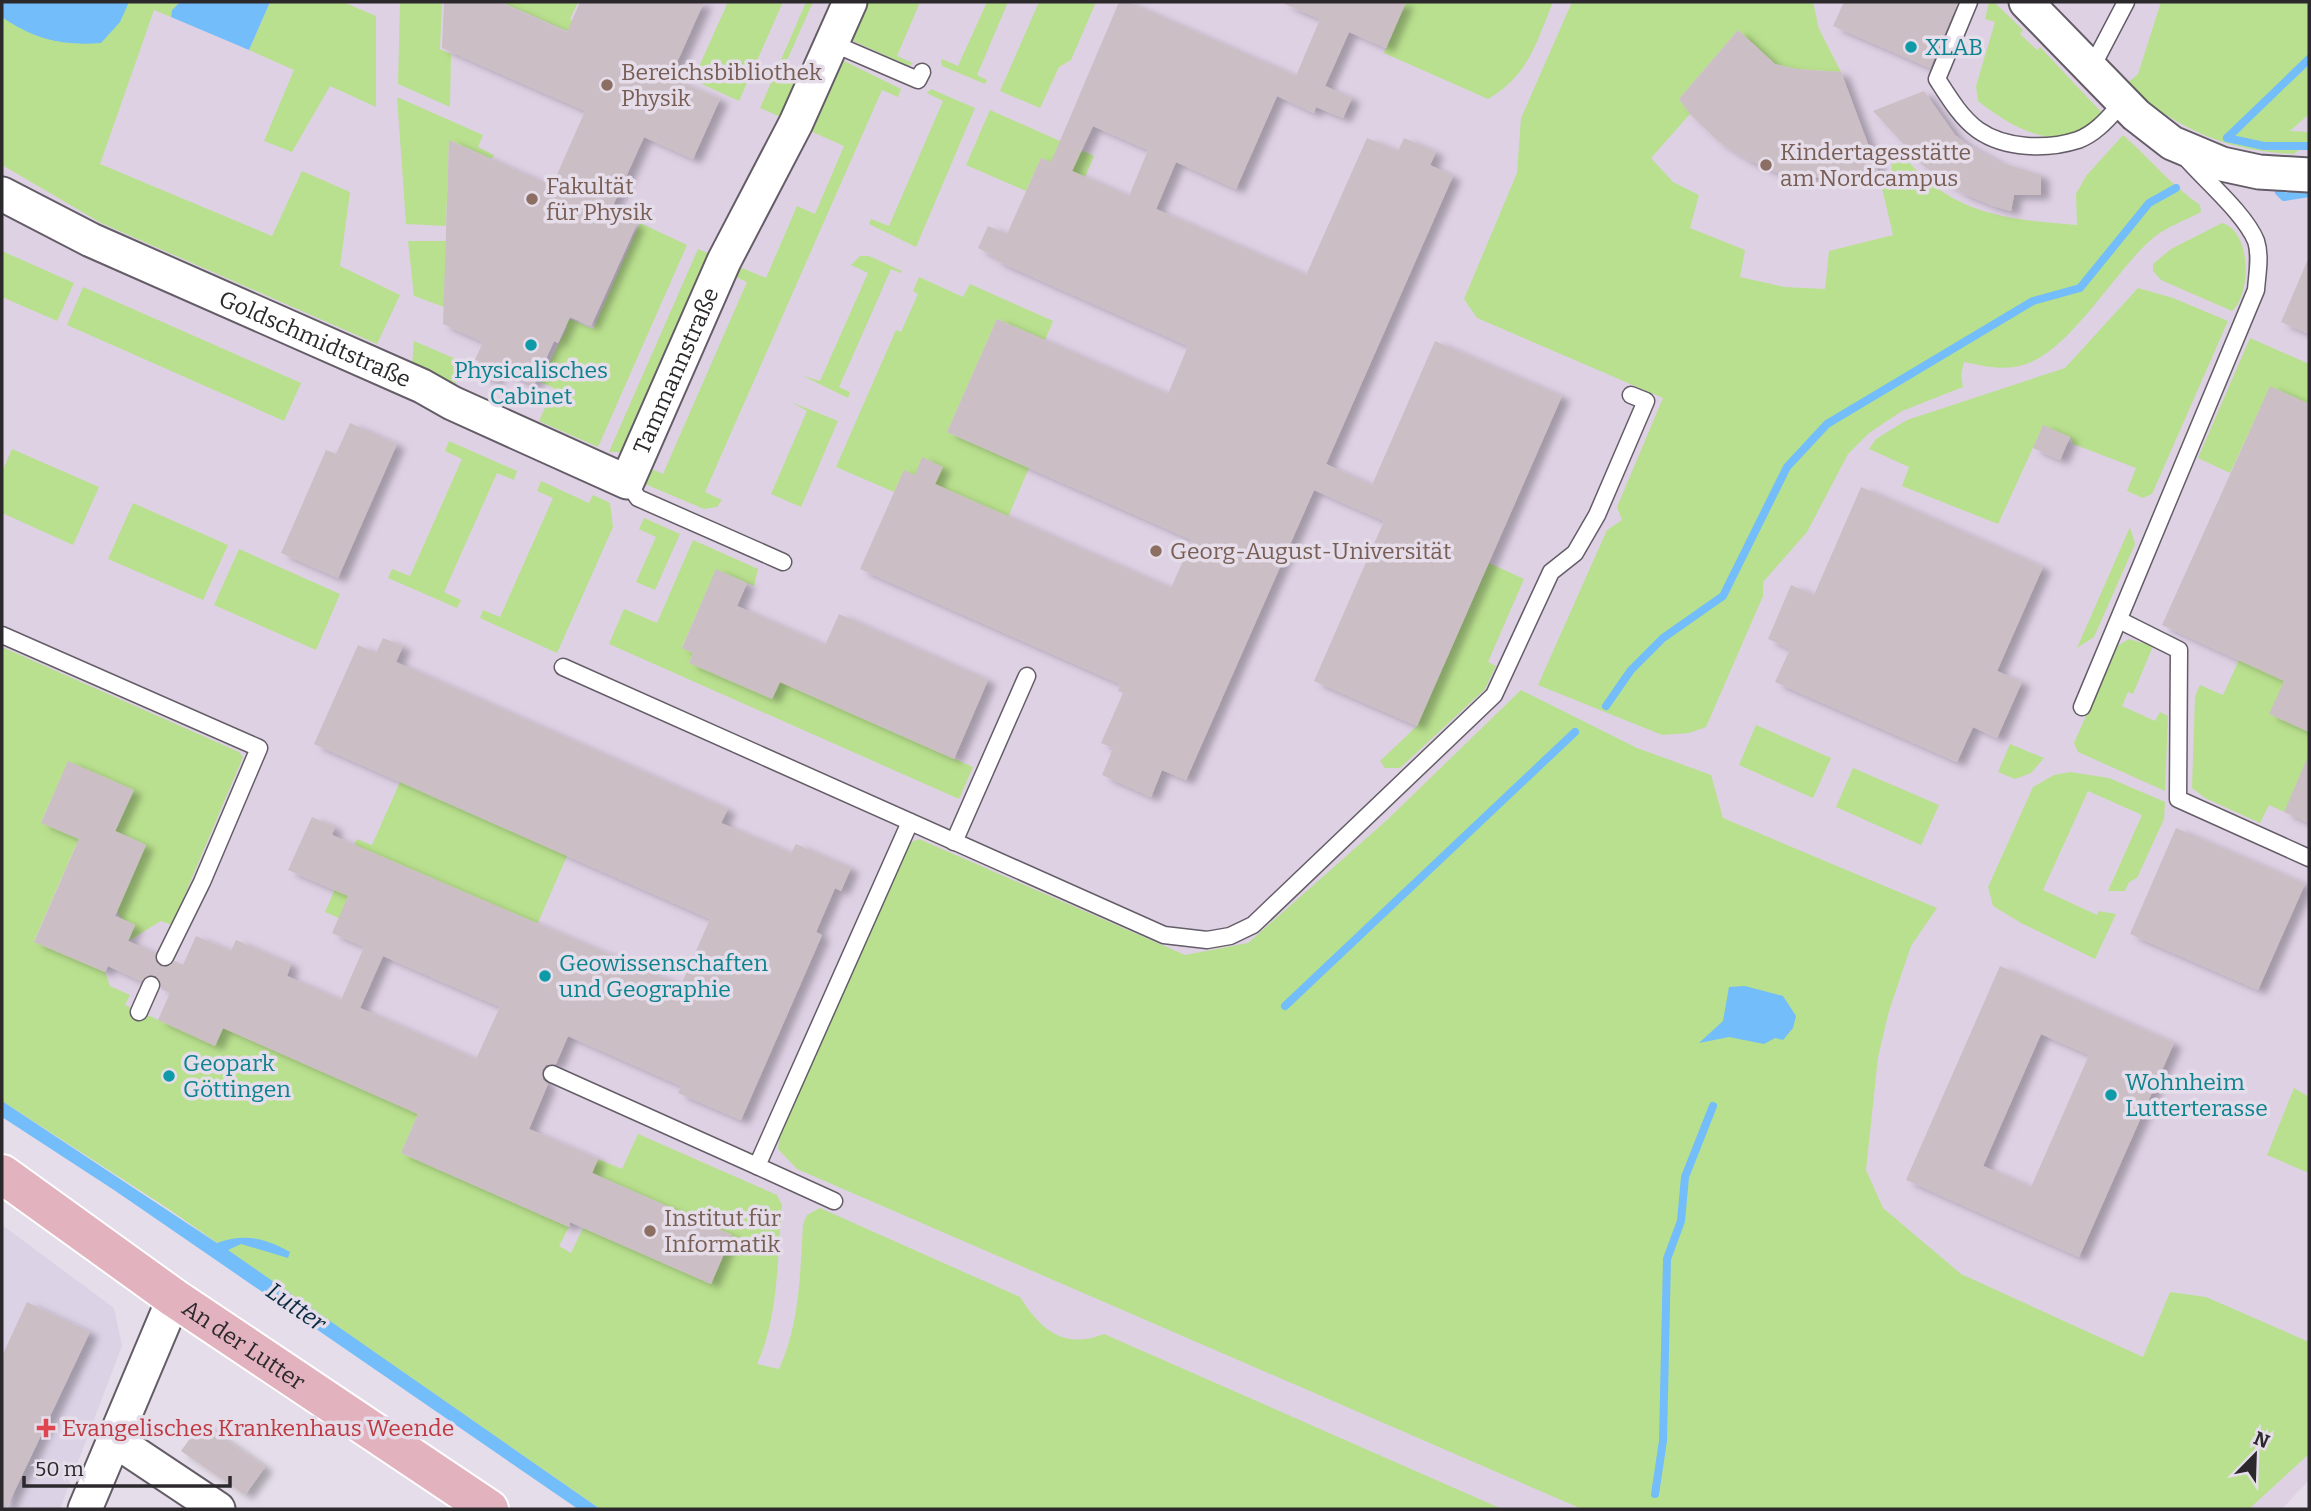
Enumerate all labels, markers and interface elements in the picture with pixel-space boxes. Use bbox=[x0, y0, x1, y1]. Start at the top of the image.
place label: XLAB bbox=[1925, 33, 1983, 61]
marker: XLAB bbox=[1903, 39, 1919, 55]
place label: Bereichsbibliothek Physik bbox=[621, 58, 822, 112]
marker: Bereichsbibliothek Physik bbox=[599, 77, 615, 93]
place label: Kindertagesstätte am Nordcampus bbox=[1780, 138, 1971, 192]
marker: Kindertagesstätte am Nordcampus bbox=[1758, 157, 1774, 173]
place label: Fakultät für Physik bbox=[546, 172, 653, 226]
marker: Fakultät für Physik bbox=[524, 191, 540, 207]
street label: Tammannstraße bbox=[627, 283, 725, 458]
street label: Goldschmidtstraße bbox=[215, 284, 415, 393]
marker: Physicalisches Cabinet bbox=[523, 337, 539, 353]
place label: Physicalisches Cabinet bbox=[454, 356, 608, 410]
place label: Georg-August-Universität bbox=[1170, 537, 1451, 565]
marker: Georg-August-Universität bbox=[1148, 543, 1164, 559]
place label: Geowissenschaften und Geographie bbox=[559, 949, 769, 1003]
marker: Geowissenschaften und Geographie bbox=[537, 968, 553, 984]
place label: Geopark Göttingen bbox=[183, 1049, 291, 1103]
marker: Geopark Göttingen bbox=[161, 1068, 177, 1084]
place label: Wohnheim Lutterterasse bbox=[2125, 1068, 2268, 1122]
marker: Wohnheim Lutterterasse bbox=[2103, 1087, 2119, 1103]
place label: Institut für Informatik bbox=[664, 1204, 781, 1258]
marker: Institut für Informatik bbox=[642, 1223, 658, 1239]
water label: Lutter bbox=[261, 1277, 332, 1338]
street label: An der Lutter bbox=[177, 1294, 310, 1396]
place label: Evangelisches Krankenhaus Weende bbox=[62, 1414, 454, 1442]
marker: Evangelisches Krankenhaus Weende bbox=[36, 1418, 56, 1438]
north arrow bbox=[2220, 1420, 2290, 1490]
text: N bbox=[2250, 1426, 2273, 1453]
scale bar bbox=[24, 1444, 231, 1488]
text: 50 m bbox=[35, 1456, 84, 1482]

